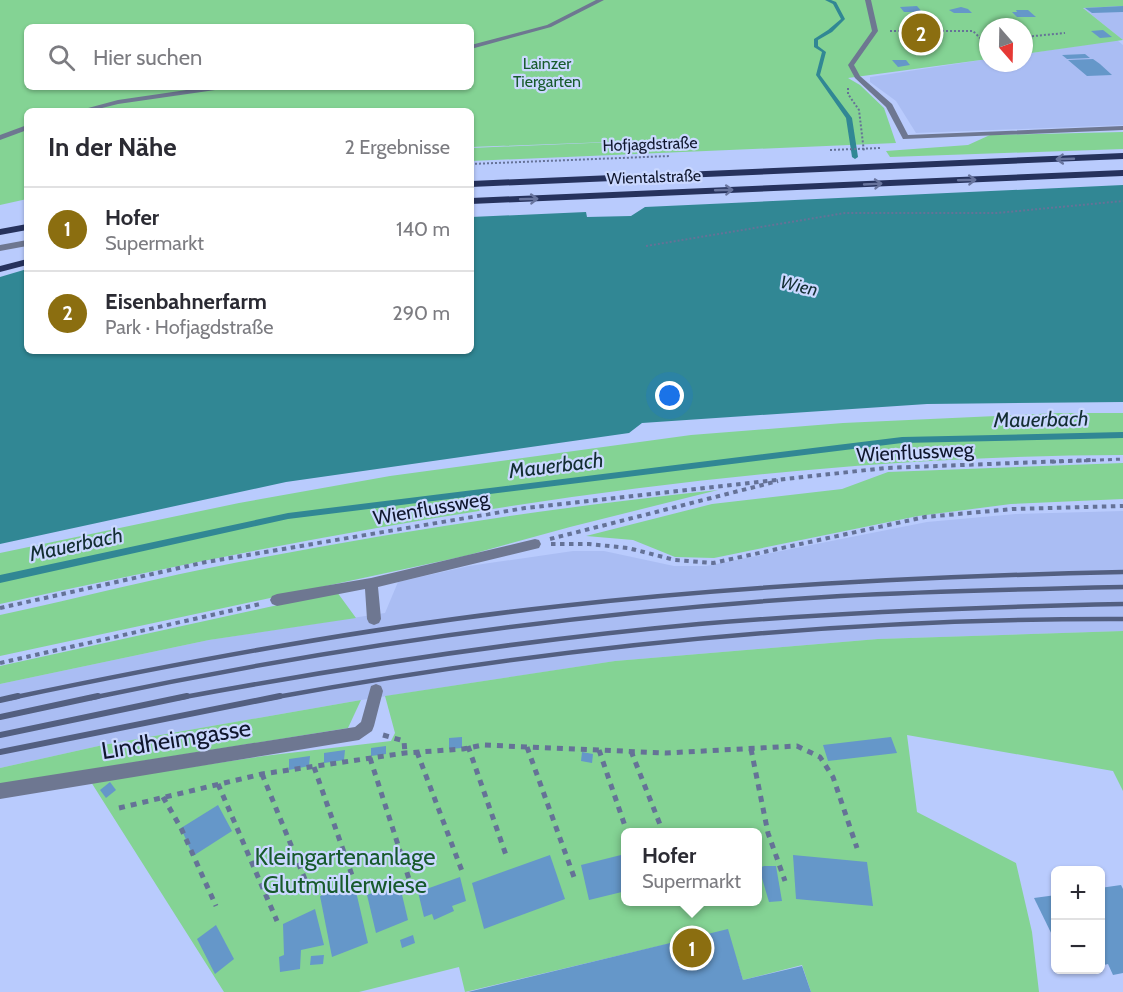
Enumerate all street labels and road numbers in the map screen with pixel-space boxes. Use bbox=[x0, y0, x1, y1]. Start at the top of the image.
street label: Hofjagdstraße bbox=[602, 133, 698, 155]
street label: Wientalstraße bbox=[607, 166, 701, 188]
street label: Wienflussweg bbox=[856, 437, 975, 467]
street label: Wienflussweg bbox=[371, 486, 492, 530]
street label: Lindheimgasse bbox=[99, 713, 253, 765]

